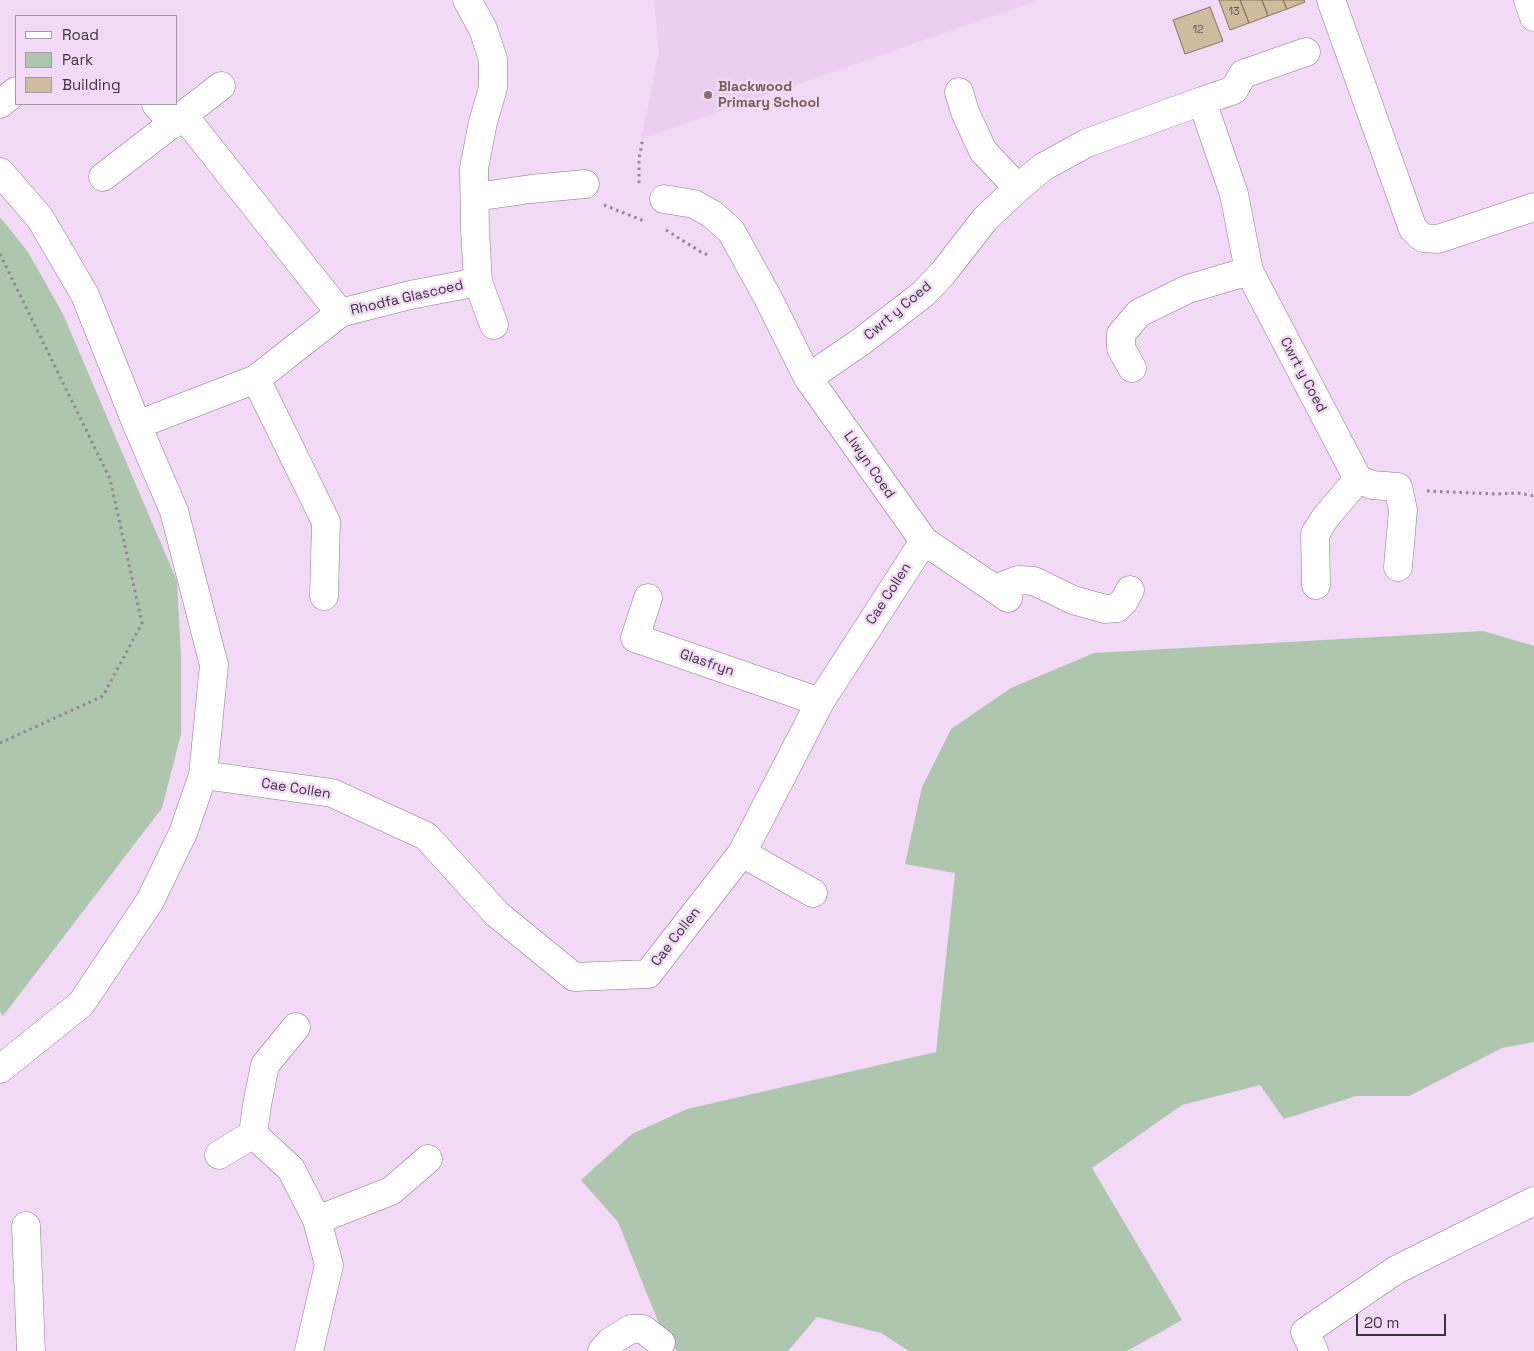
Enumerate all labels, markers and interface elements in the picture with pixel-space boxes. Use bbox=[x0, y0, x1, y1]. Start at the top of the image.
house number: 13 bbox=[1228, 5, 1240, 19]
legend bbox=[15, 15, 178, 105]
house number: 12 bbox=[1192, 23, 1204, 37]
text: Road bbox=[62, 25, 99, 44]
text: Park bbox=[62, 50, 93, 69]
text: Building bbox=[62, 75, 121, 94]
place label: Blackwood Primary School bbox=[718, 79, 820, 111]
marker: Blackwood Primary School bbox=[702, 89, 714, 101]
street label: Rhodfa Glascoed bbox=[349, 277, 465, 319]
street label: Cwrt y Coed bbox=[861, 278, 935, 344]
street label: Cwrt y Coed bbox=[1276, 335, 1330, 415]
street label: Llwyn Coed bbox=[840, 428, 898, 502]
street label: Cae Collen bbox=[863, 560, 915, 628]
street label: Glasfryn bbox=[678, 646, 736, 680]
street label: Cae Collen bbox=[260, 775, 332, 803]
street label: Cae Collen bbox=[648, 904, 704, 970]
scale bar bbox=[1359, 1304, 1449, 1336]
text: 20 m bbox=[1364, 1313, 1399, 1332]

